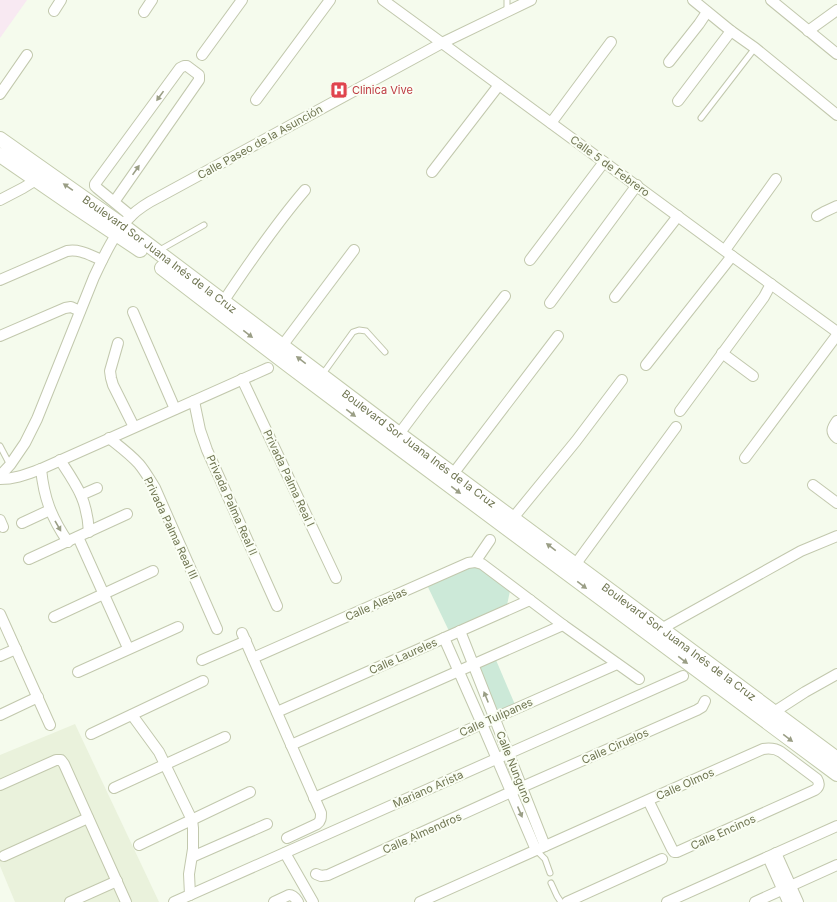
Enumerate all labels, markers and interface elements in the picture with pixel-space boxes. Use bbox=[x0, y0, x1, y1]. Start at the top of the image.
hospital icon: Clinica Vive bbox=[329, 80, 349, 100]
place label: Clinica Vive bbox=[352, 83, 413, 97]
one-way arrow bbox=[156, 90, 164, 101]
street label: Calle Paseo de la Asunción bbox=[195, 102, 325, 182]
street label: Calle 5 de Febrero bbox=[567, 132, 653, 200]
one-way arrow bbox=[132, 165, 140, 175]
one-way arrow bbox=[62, 183, 73, 191]
street label: Boulevard Sor Juana Inés de la Cruz bbox=[80, 192, 240, 316]
one-way arrow bbox=[242, 330, 253, 338]
one-way arrow bbox=[295, 356, 306, 365]
street label: Boulevard Sor Juana Inés de la Cruz bbox=[339, 386, 499, 511]
one-way arrow bbox=[346, 408, 357, 417]
street label: Privada Palma Real I bbox=[260, 427, 318, 529]
street label: Privada Palma Real II bbox=[204, 453, 260, 557]
street label: Privada Palma Real III bbox=[141, 475, 201, 581]
one-way arrow bbox=[450, 486, 461, 494]
one-way arrow bbox=[54, 520, 61, 532]
one-way arrow bbox=[546, 543, 556, 551]
street label: Boulevard Sor Juana Inés de la Cruz bbox=[599, 580, 759, 704]
one-way arrow bbox=[577, 581, 587, 589]
street label: Calle Alesias bbox=[343, 584, 409, 624]
street label: Calle Laureles bbox=[367, 635, 439, 677]
one-way arrow bbox=[678, 656, 689, 665]
one-way arrow bbox=[483, 691, 489, 703]
street label: Calle Tulipanes bbox=[457, 694, 535, 739]
street label: Calle Ciruelos bbox=[579, 725, 651, 767]
street label: Calle Nunguno bbox=[493, 729, 535, 806]
one-way arrow bbox=[782, 734, 793, 742]
street label: Calle Olmos bbox=[654, 765, 716, 803]
street label: Mariano Arista bbox=[391, 767, 465, 811]
one-way arrow bbox=[517, 807, 523, 819]
street label: Calle Almendros bbox=[380, 809, 464, 857]
street label: Calle Encinos bbox=[688, 811, 758, 853]

